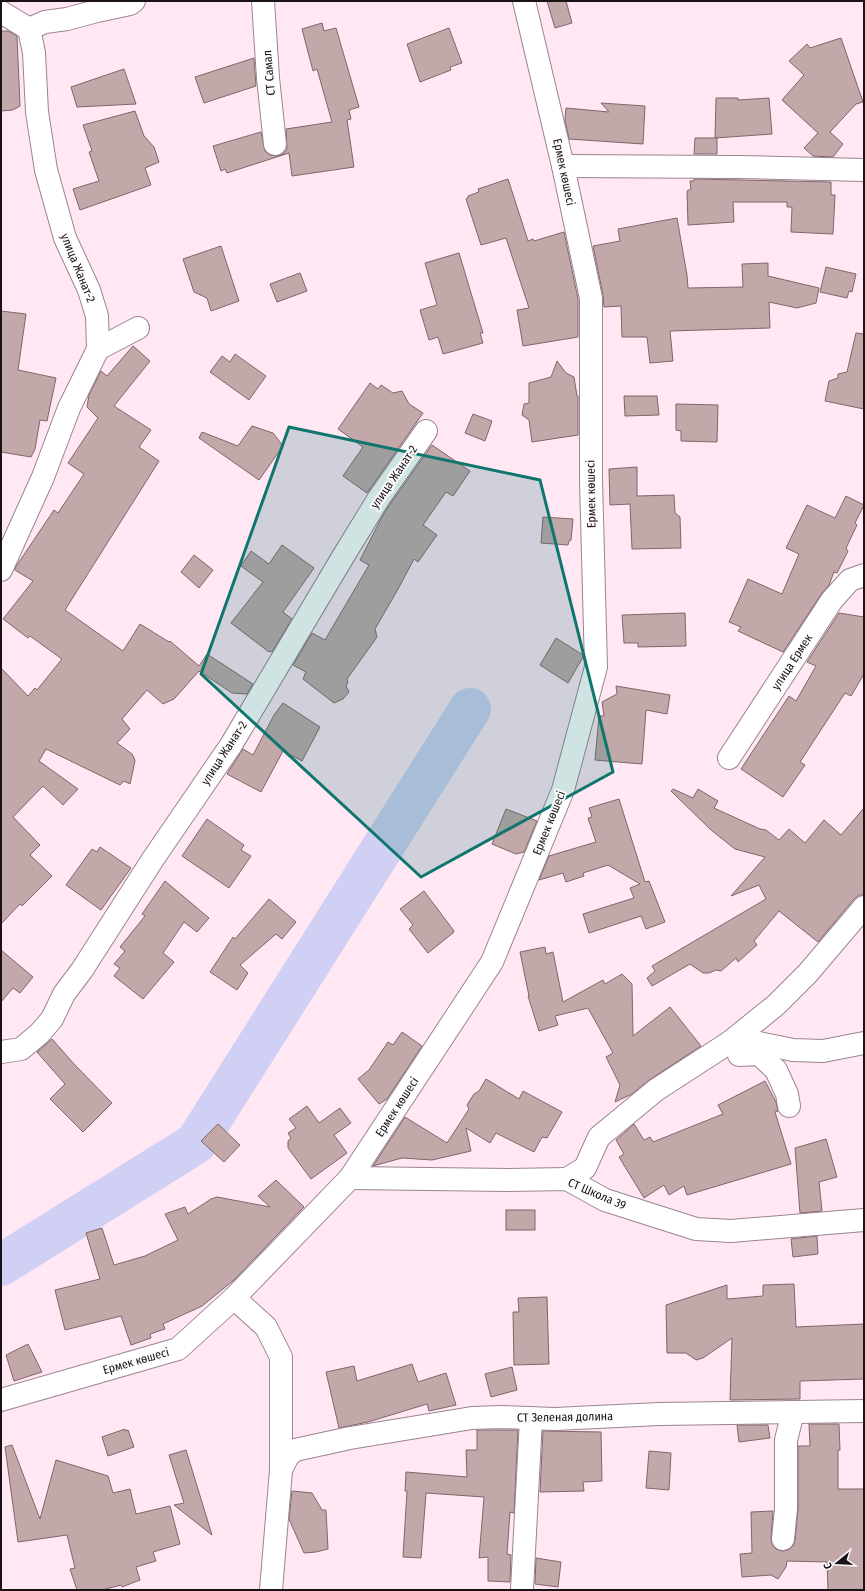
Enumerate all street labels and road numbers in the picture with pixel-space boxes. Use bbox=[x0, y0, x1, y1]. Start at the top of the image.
street label: СТ Самал bbox=[260, 50, 278, 96]
street label: Ермек көшесі bbox=[550, 137, 578, 207]
street label: улица Жанат-2 bbox=[58, 231, 98, 305]
street label: улица Жанат-2 bbox=[368, 443, 420, 511]
street label: Ермек көшесі bbox=[583, 460, 599, 528]
street label: улица Ермек bbox=[769, 631, 815, 693]
street label: улица Жанат-2 bbox=[198, 718, 250, 788]
street label: Ермек көшесі bbox=[530, 789, 568, 857]
street label: Ермек көшесі bbox=[373, 1075, 421, 1139]
street label: СТ Школа 39 bbox=[566, 1175, 628, 1213]
street label: Ермек көшесі bbox=[101, 1345, 171, 1377]
street label: СТ Зеленая долина bbox=[517, 1409, 613, 1425]

